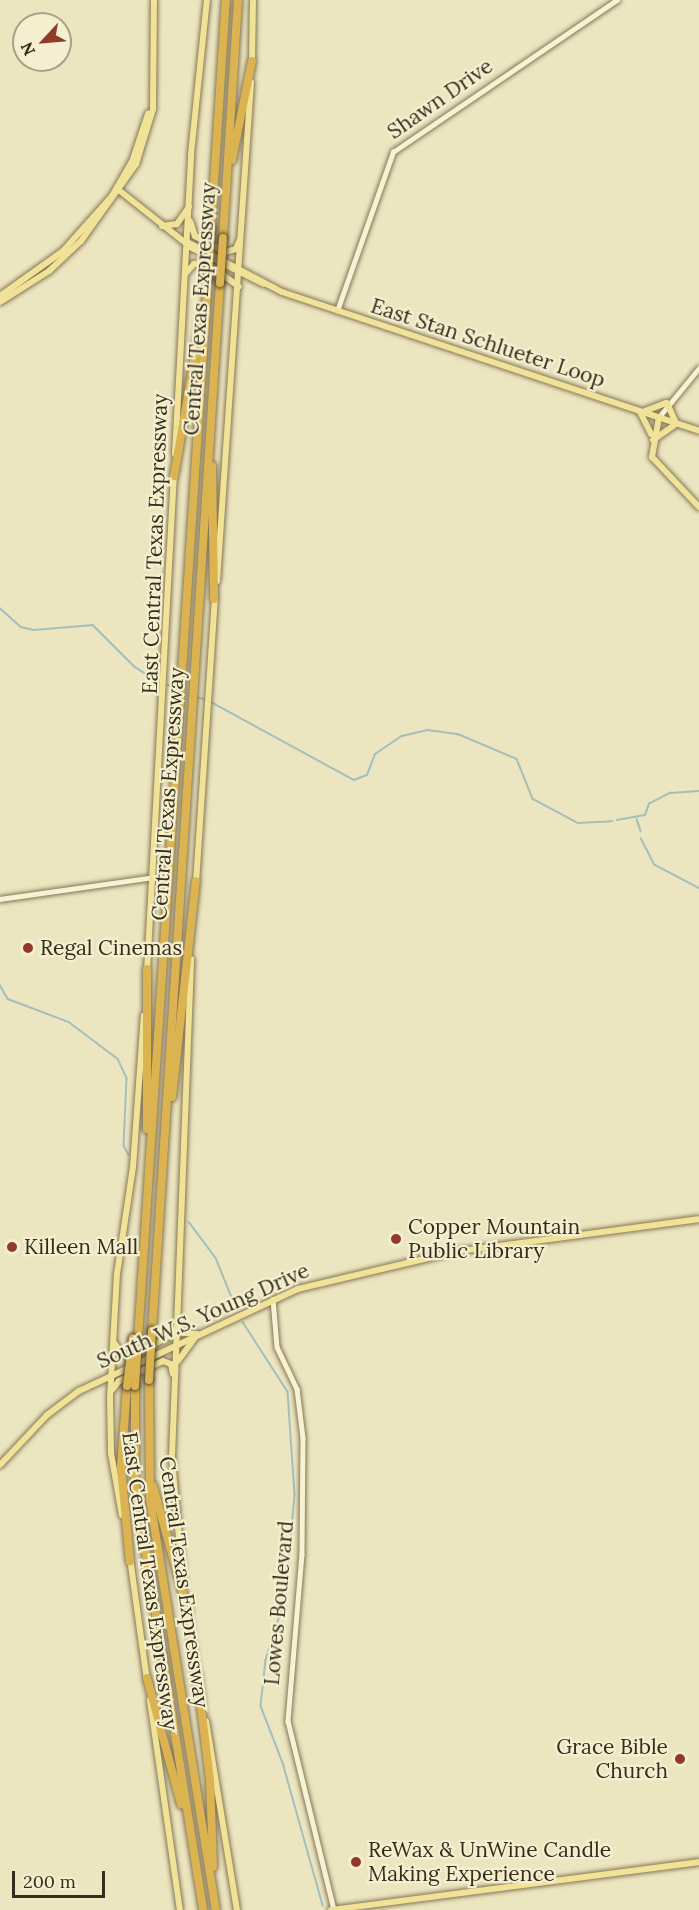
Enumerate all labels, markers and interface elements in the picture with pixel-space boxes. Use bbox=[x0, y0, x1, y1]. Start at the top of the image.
north arrow bbox=[12, 12, 72, 72]
text: N bbox=[16, 39, 39, 59]
street label: Shawn Drive bbox=[383, 54, 497, 144]
street label: Central Texas Expressway bbox=[179, 182, 221, 436]
street label: East Stan Schlueter Loop bbox=[368, 293, 608, 393]
street label: East Central Texas Expressway bbox=[137, 393, 173, 695]
street label: Central Texas Expressway bbox=[147, 667, 189, 921]
place label: Regal Cinemas bbox=[40, 935, 182, 961]
marker: Regal Cinemas bbox=[21, 941, 35, 955]
place label: Copper Mountain Public Library bbox=[408, 1214, 580, 1264]
marker: Copper Mountain Public Library bbox=[389, 1232, 403, 1246]
place label: Killeen Mall bbox=[24, 1234, 138, 1260]
marker: Killeen Mall bbox=[5, 1240, 19, 1254]
street label: South W.S. Young Drive bbox=[93, 1258, 313, 1374]
street label: East Central Texas Expressway bbox=[117, 1430, 183, 1732]
street label: Central Texas Expressway bbox=[154, 1455, 214, 1709]
street label: Lowes Boulevard bbox=[259, 1520, 299, 1686]
place label: Grace Bible Church bbox=[556, 1734, 668, 1784]
marker: Grace Bible Church bbox=[673, 1752, 687, 1766]
place label: ReWax & UnWine Candle Making Experience bbox=[368, 1837, 611, 1887]
marker: ReWax & UnWine Candle Making Experience bbox=[349, 1855, 363, 1869]
scale bar bbox=[15, 1859, 108, 1897]
text: 200 m bbox=[23, 1870, 76, 1893]

